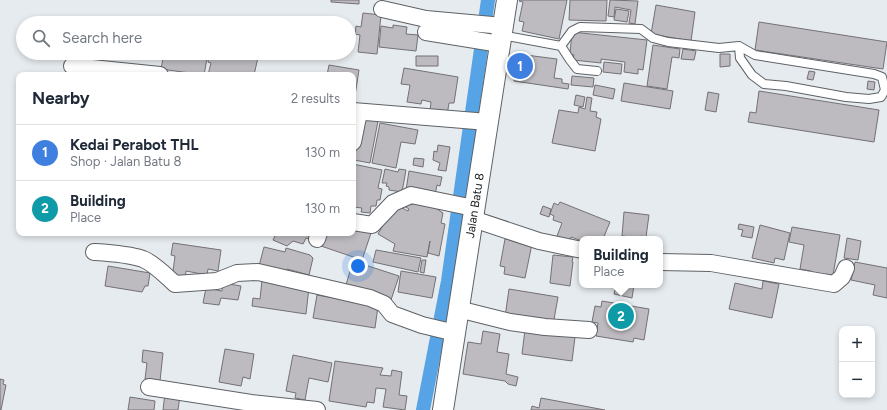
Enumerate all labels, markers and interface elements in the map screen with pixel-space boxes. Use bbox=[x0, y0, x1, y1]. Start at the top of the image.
search box bbox=[16, 16, 356, 60]
icon: search bbox=[30, 27, 52, 49]
text: Search here bbox=[62, 29, 142, 47]
pin: 1 bbox=[507, 51, 533, 81]
text: Nearby bbox=[32, 88, 90, 108]
text: 2 results bbox=[291, 91, 340, 106]
text: Kedai Perabot THL bbox=[70, 136, 198, 154]
text: 1 bbox=[42, 145, 48, 160]
text: 130 m bbox=[305, 145, 340, 160]
text: Shop · Jalan Batu 8 bbox=[70, 154, 181, 169]
street label: Jalan Batu 8 bbox=[463, 172, 487, 239]
text: Building bbox=[70, 192, 126, 210]
text: 2 bbox=[41, 201, 49, 216]
text: 130 m bbox=[305, 201, 340, 216]
text: Place bbox=[70, 210, 101, 225]
popup bbox=[579, 236, 663, 288]
text: Building bbox=[593, 246, 649, 264]
your location bbox=[348, 256, 368, 276]
text: Place bbox=[593, 264, 624, 279]
pin: 2 bbox=[608, 301, 634, 331]
map controls bbox=[839, 326, 875, 398]
button: + bbox=[839, 326, 875, 362]
button: − bbox=[839, 362, 875, 398]

